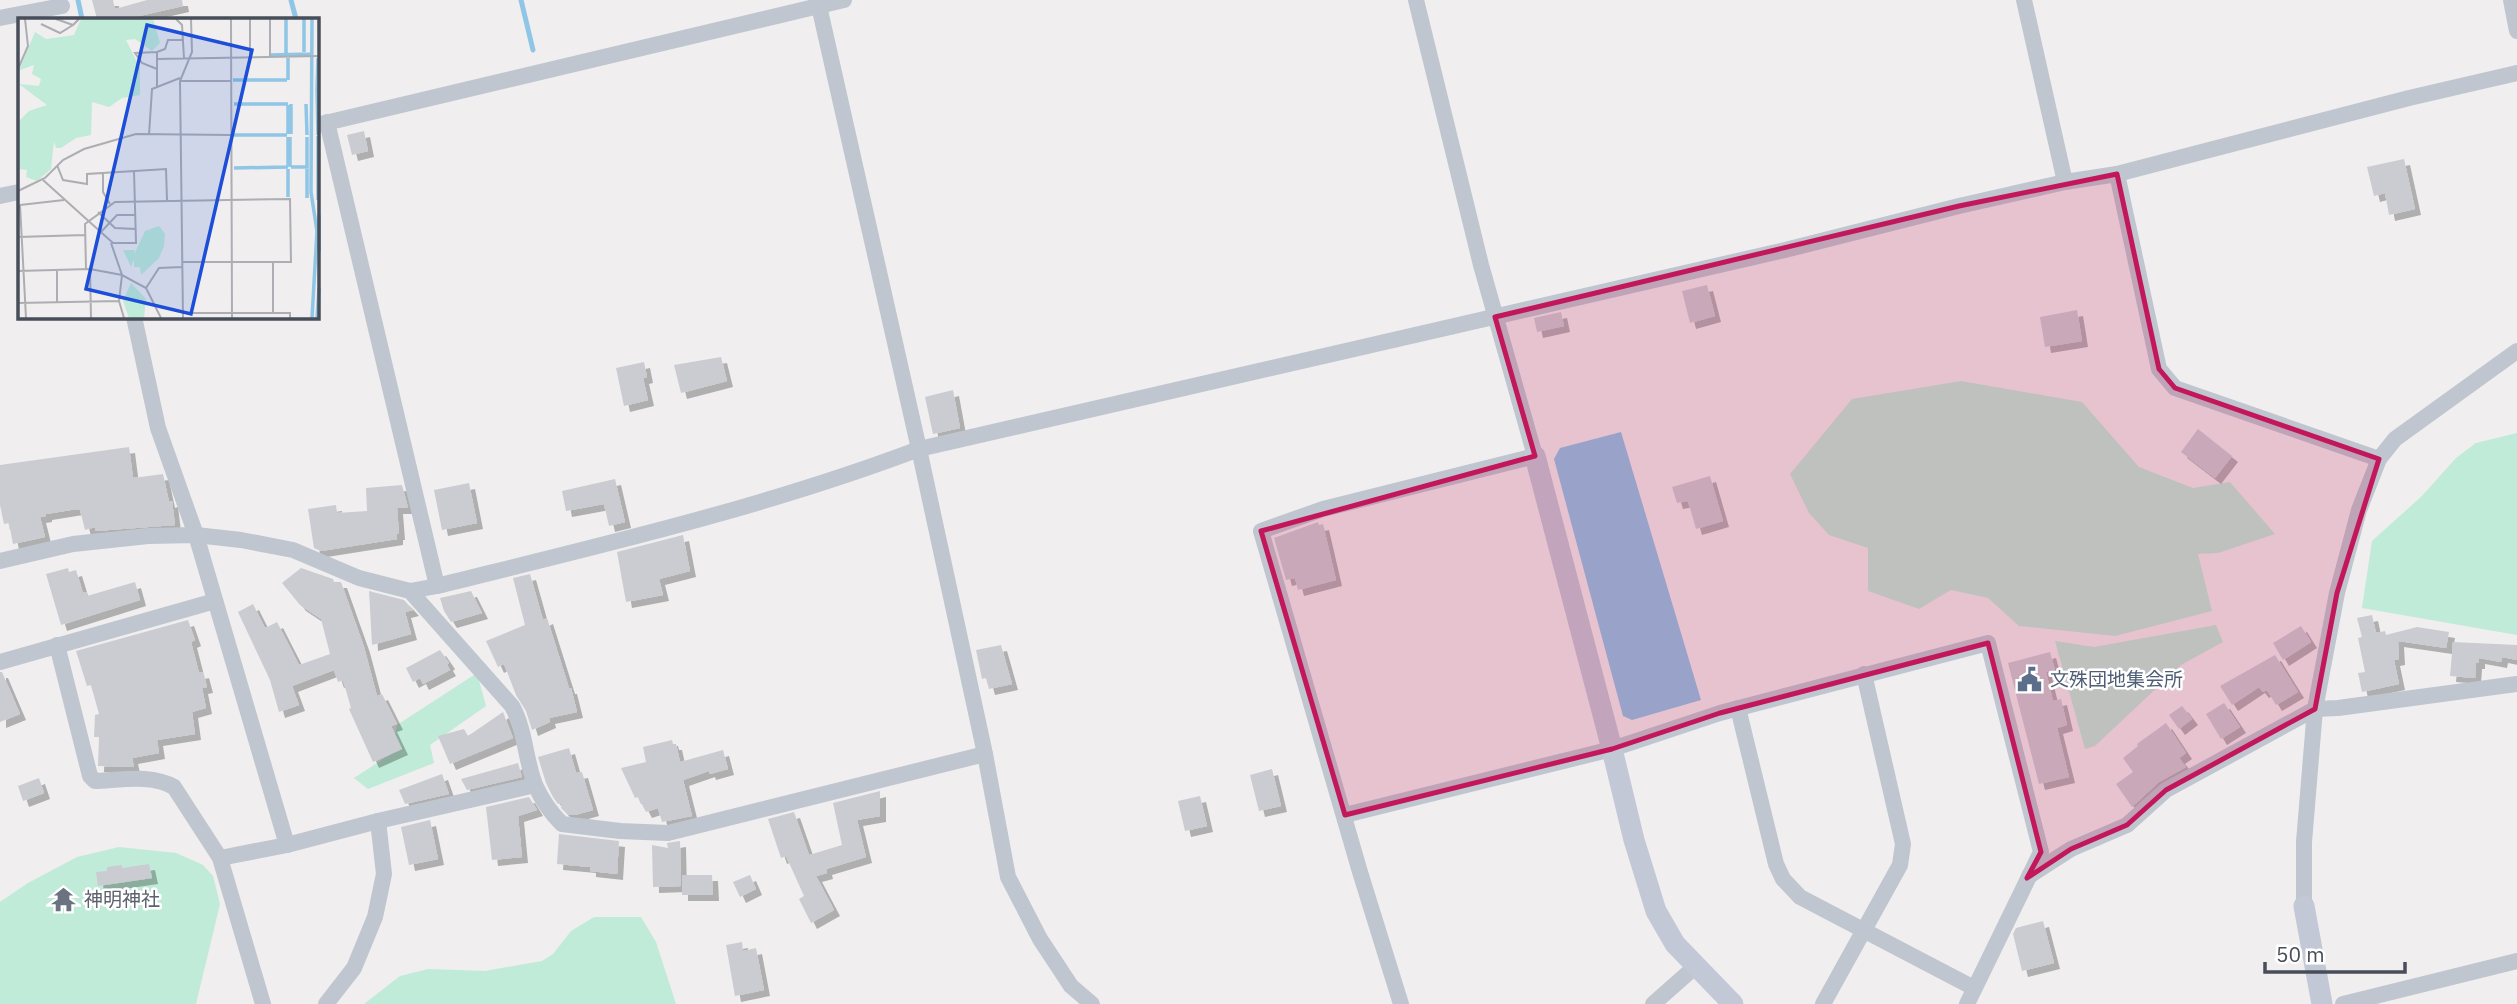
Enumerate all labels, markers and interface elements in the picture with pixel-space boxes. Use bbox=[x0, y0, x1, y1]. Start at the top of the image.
inset map bbox=[18, 18, 318, 318]
public building icon: 文殊団地集会所 bbox=[2016, 665, 2044, 693]
place label: 文殊団地集会所 bbox=[2050, 667, 2183, 691]
temple icon: 神明神社 bbox=[50, 885, 78, 913]
place label: 神明神社 bbox=[84, 887, 160, 911]
scale bar bbox=[2265, 930, 2405, 974]
text: 50 m bbox=[2276, 940, 2325, 968]

